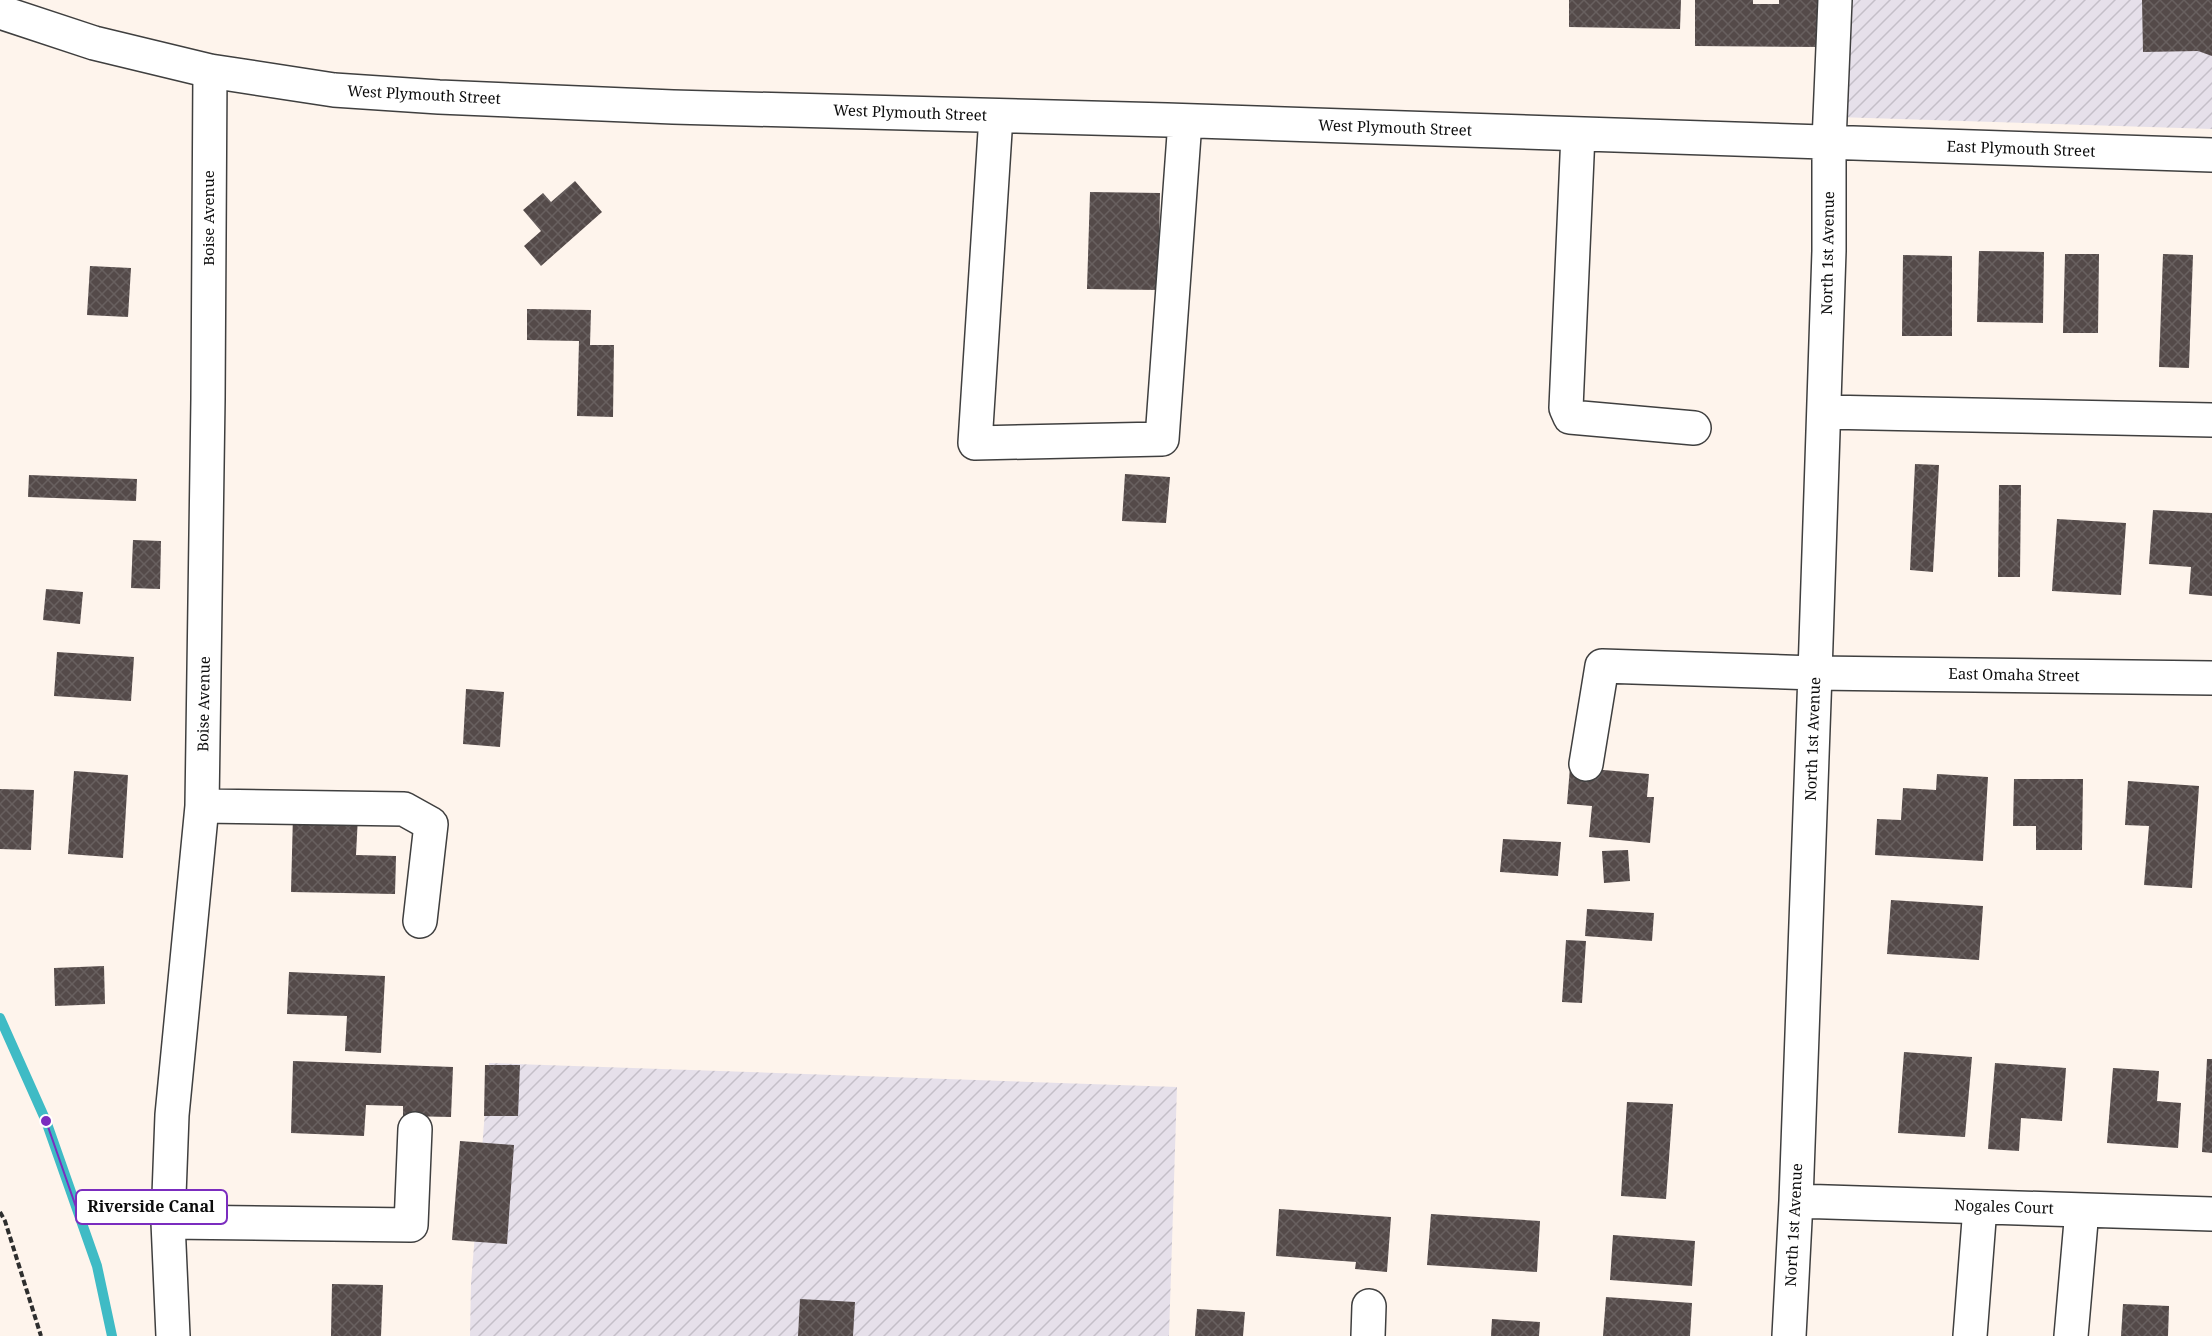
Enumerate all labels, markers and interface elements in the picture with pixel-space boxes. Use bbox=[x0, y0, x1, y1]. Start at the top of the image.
street label: West Plymouth Street bbox=[347, 80, 501, 108]
street label: West Plymouth Street bbox=[833, 99, 987, 125]
street label: West Plymouth Street bbox=[1318, 114, 1472, 140]
street label: East Plymouth Street bbox=[1946, 135, 2096, 161]
street label: Boise Avenue bbox=[198, 170, 218, 266]
street label: North 1st Avenue bbox=[1816, 191, 1838, 315]
street label: Boise Avenue bbox=[192, 656, 214, 752]
street label: East Omaha Street bbox=[1948, 663, 2080, 685]
street label: North 1st Avenue bbox=[1800, 677, 1824, 801]
street label: North 1st Avenue bbox=[1780, 1163, 1806, 1287]
callout: Riverside Canal bbox=[76, 1190, 227, 1224]
street label: Nogales Court bbox=[1954, 1194, 2054, 1218]
text: Riverside Canal bbox=[87, 1195, 215, 1217]

